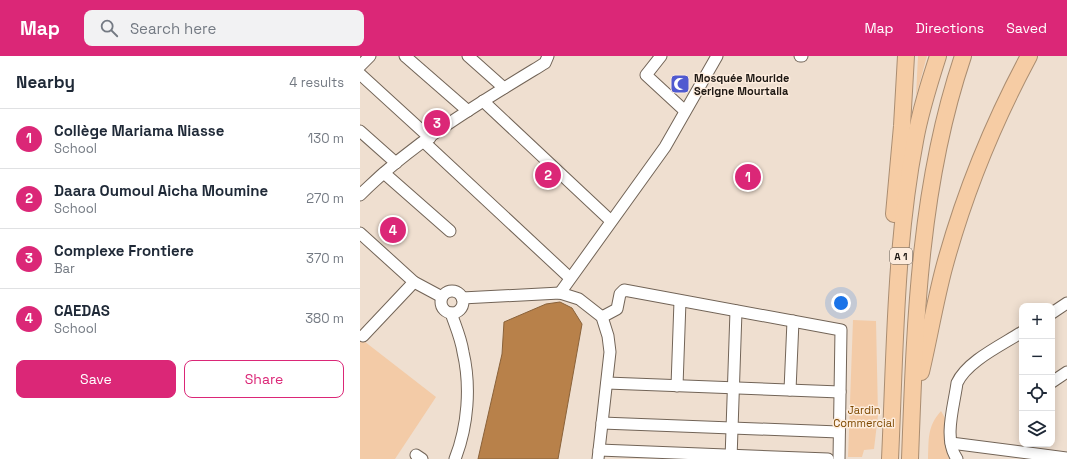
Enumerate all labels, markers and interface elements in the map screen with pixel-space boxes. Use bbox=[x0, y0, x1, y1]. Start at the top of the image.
search box bbox=[84, 10, 364, 46]
text: Map bbox=[20, 16, 60, 41]
icon: search bbox=[98, 17, 120, 39]
text: Search here bbox=[130, 19, 216, 38]
text: Map bbox=[864, 19, 894, 37]
text: Directions bbox=[916, 19, 984, 37]
text: Saved bbox=[1006, 19, 1047, 37]
text: Nearby bbox=[16, 71, 75, 93]
place label: Mosquée Mouride Serigne Mourtalla bbox=[694, 71, 789, 98]
mosque icon: Mosquée Mouride Serigne Mourtalla bbox=[669, 73, 691, 95]
text: 4 results bbox=[289, 74, 344, 91]
pin: 3 bbox=[424, 108, 450, 138]
text: Collège Mariama Niasse bbox=[54, 121, 224, 140]
text: 1 bbox=[26, 130, 32, 147]
text: 130 m bbox=[308, 130, 344, 147]
text: School bbox=[54, 140, 97, 157]
pin: 2 bbox=[535, 160, 561, 190]
pin: 1 bbox=[735, 162, 761, 192]
text: Daara Oumoul Aicha Moumine bbox=[54, 181, 268, 200]
text: 2 bbox=[25, 190, 33, 207]
text: 270 m bbox=[306, 190, 344, 207]
text: School bbox=[54, 200, 97, 217]
pin: 4 bbox=[380, 215, 406, 245]
text: Complexe Frontiere bbox=[54, 241, 194, 260]
road number: A 1 bbox=[890, 248, 912, 264]
text: 3 bbox=[25, 250, 33, 267]
text: 370 m bbox=[306, 250, 344, 267]
text: Bar bbox=[54, 260, 75, 277]
your location bbox=[831, 293, 851, 313]
text: CAEDAS bbox=[54, 301, 110, 320]
map controls bbox=[1019, 303, 1055, 447]
button: + bbox=[1019, 303, 1055, 339]
text: 4 bbox=[25, 310, 33, 327]
text: 380 m bbox=[305, 310, 344, 327]
text: School bbox=[54, 320, 97, 337]
button: − bbox=[1019, 339, 1055, 375]
button: Save bbox=[16, 360, 176, 398]
button: Share bbox=[184, 360, 344, 398]
button: locate bbox=[1019, 375, 1055, 411]
park label: Jardin Commercial bbox=[833, 403, 895, 430]
button: layers bbox=[1019, 411, 1055, 447]

